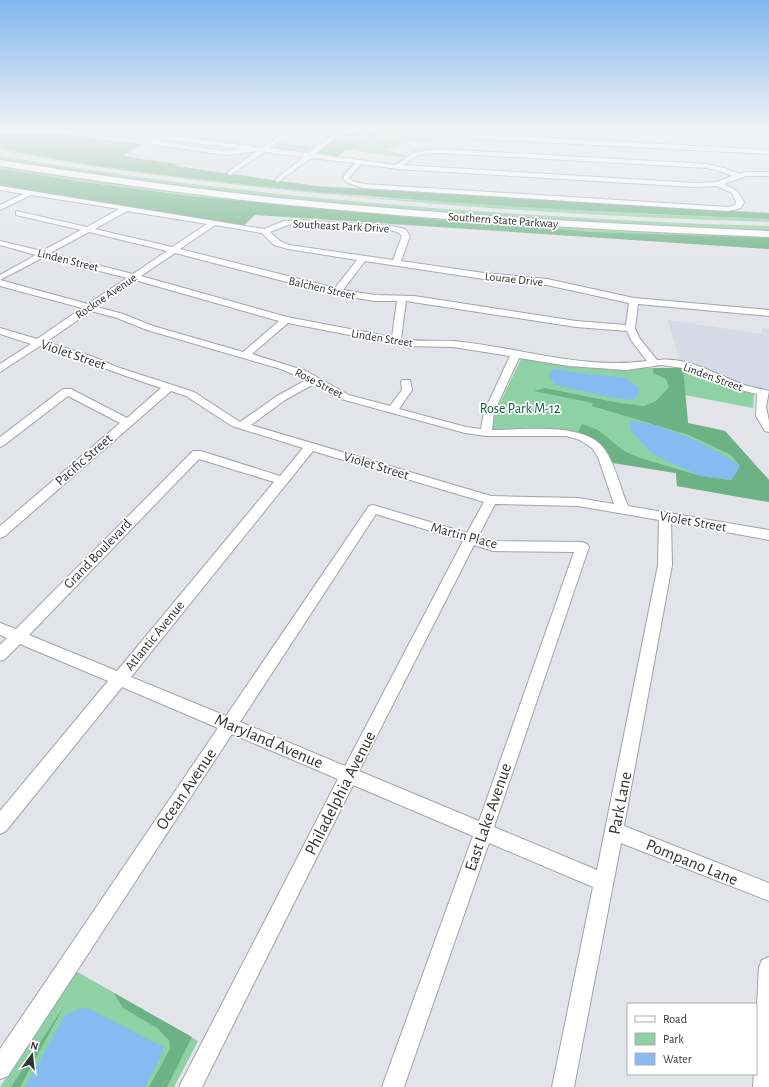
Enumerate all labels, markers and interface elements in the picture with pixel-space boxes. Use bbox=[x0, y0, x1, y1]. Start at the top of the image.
street label: Southern State Parkway bbox=[447, 210, 558, 231]
street label: Southeast Park Drive bbox=[293, 217, 389, 235]
street label: Linden Street bbox=[36, 247, 100, 273]
street label: Lourae Drive bbox=[484, 270, 544, 288]
street label: Rockne Avenue bbox=[73, 271, 139, 321]
street label: Balchen Street bbox=[288, 275, 357, 302]
street label: Linden Street bbox=[350, 327, 414, 349]
street label: Violet Street bbox=[39, 337, 108, 373]
street label: Linden Street bbox=[682, 361, 744, 393]
street label: Rose Street bbox=[293, 366, 345, 400]
park label: Rose Park M-12 bbox=[480, 402, 560, 416]
street label: Pacific Street bbox=[53, 431, 116, 488]
street label: Violet Street bbox=[342, 449, 411, 483]
street label: Violet Street bbox=[658, 509, 728, 535]
street label: Grand Boulevard bbox=[61, 517, 135, 591]
street label: Martin Place bbox=[429, 520, 499, 552]
street label: Atlantic Avenue bbox=[123, 598, 187, 674]
street label: Maryland Avenue bbox=[212, 711, 326, 772]
street label: Philadelphia Avenue bbox=[301, 728, 379, 858]
street label: Ocean Avenue bbox=[153, 745, 219, 833]
street label: East Lake Avenue bbox=[462, 761, 514, 873]
street label: Park Lane bbox=[606, 770, 634, 836]
street label: Pompano Lane bbox=[644, 836, 741, 888]
legend bbox=[627, 1003, 757, 1075]
text: Road bbox=[663, 1013, 687, 1025]
text: Park bbox=[663, 1033, 684, 1045]
north arrow bbox=[12, 1035, 52, 1075]
text: N bbox=[29, 1040, 40, 1052]
text: Water bbox=[663, 1053, 692, 1065]

